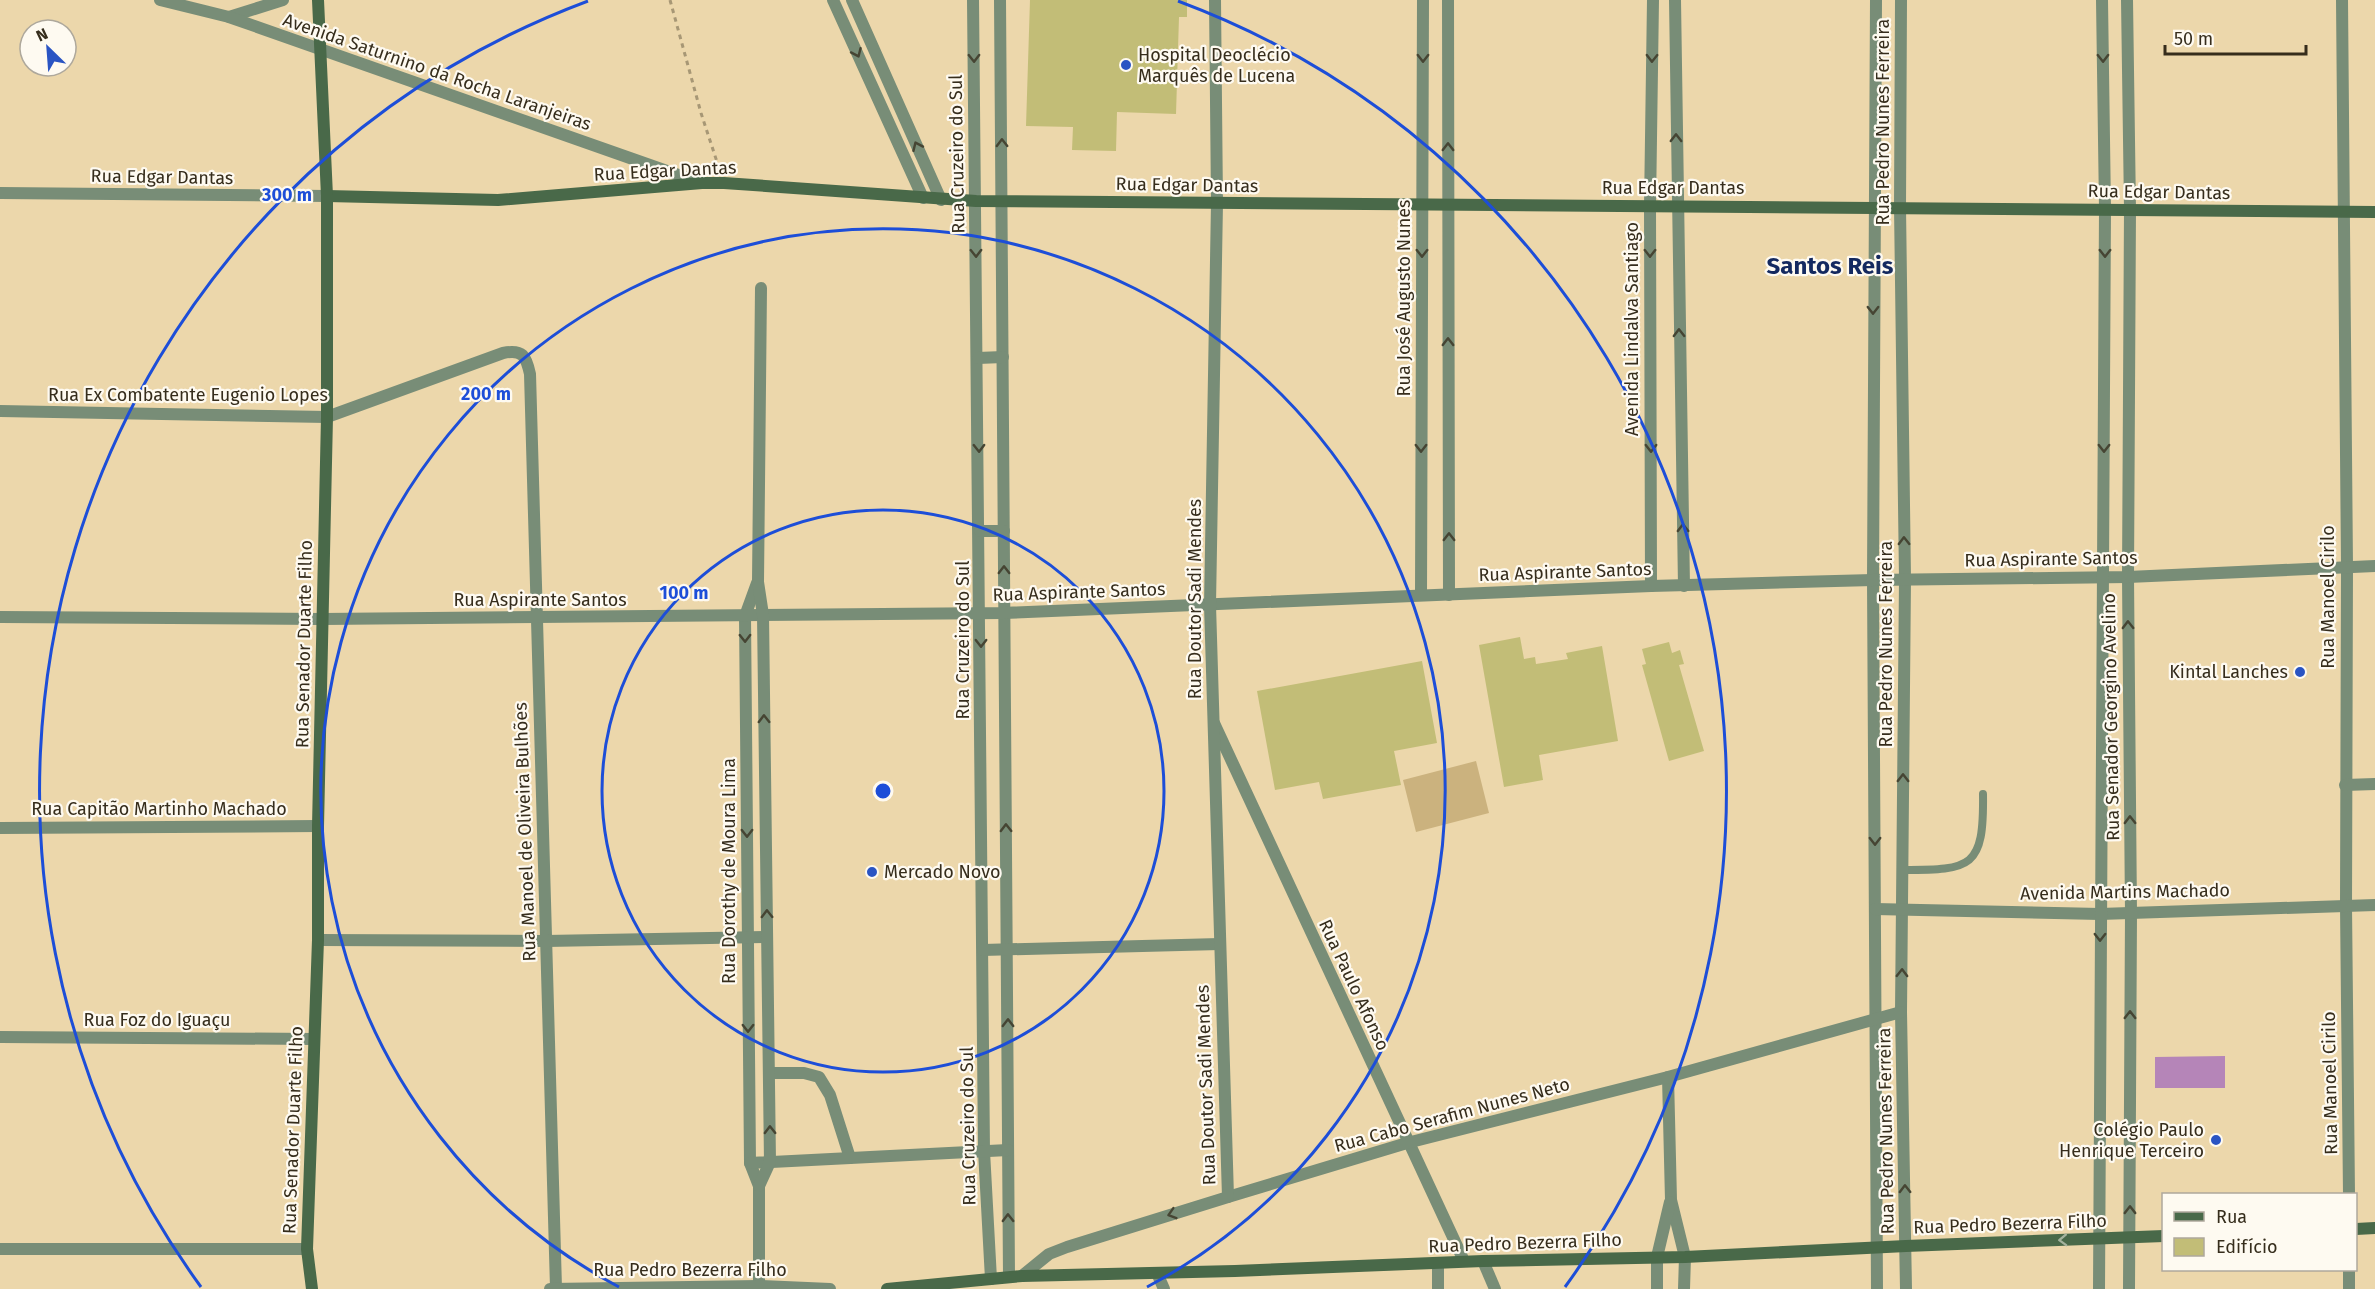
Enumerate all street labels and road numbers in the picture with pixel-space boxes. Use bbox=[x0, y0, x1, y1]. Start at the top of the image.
street label: Avenida Saturnino da Rocha Laranjeiras bbox=[280, 9, 594, 135]
street label: Rua Pedro Nunes Ferreira bbox=[1872, 19, 1894, 225]
street label: Rua Cruzeiro do Sul bbox=[945, 74, 969, 234]
street label: Rua Edgar Dantas bbox=[593, 156, 737, 186]
street label: Rua Edgar Dantas bbox=[90, 165, 234, 189]
street label: Rua Edgar Dantas bbox=[1115, 173, 1259, 197]
street label: Rua Edgar Dantas bbox=[1602, 177, 1744, 199]
street label: Rua Edgar Dantas bbox=[2087, 180, 2231, 204]
street label: Rua José Augusto Nunes bbox=[1393, 200, 1415, 396]
street label: Avenida Lindalva Santiago bbox=[1621, 222, 1643, 436]
street label: Rua Ex Combatente Eugenio Lopes bbox=[48, 384, 328, 406]
street label: Rua Doutor Sadi Mendes bbox=[1184, 499, 1206, 699]
street label: Rua Manoel Cirilo bbox=[2317, 525, 2339, 669]
street label: Rua Senador Duarte Filho bbox=[291, 540, 317, 748]
street label: Rua Pedro Nunes Ferreira bbox=[1875, 541, 1897, 747]
street label: Rua Aspirante Santos bbox=[1964, 546, 2138, 572]
street label: Rua Aspirante Santos bbox=[1478, 558, 1652, 586]
street label: Rua Cruzeiro do Sul bbox=[952, 560, 974, 720]
street label: Rua Aspirante Santos bbox=[992, 578, 1166, 606]
street label: Rua Aspirante Santos bbox=[453, 589, 627, 611]
street label: Rua Senador Georgino Avelino bbox=[2098, 593, 2124, 841]
street label: Rua Manoel de Oliveira Bulhões bbox=[509, 702, 541, 962]
street label: Rua Dorothy de Moura Lima bbox=[718, 758, 740, 984]
street label: Rua Capitão Martinho Machado bbox=[31, 798, 287, 820]
street label: Avenida Martins Machado bbox=[2020, 879, 2230, 905]
street label: Rua Paulo Afonso bbox=[1314, 916, 1394, 1054]
street label: Rua Doutor Sadi Mendes bbox=[1192, 984, 1220, 1186]
street label: Rua Foz do Iguaçu bbox=[84, 1009, 230, 1031]
street label: Rua Manoel Cirilo bbox=[2318, 1011, 2342, 1155]
street label: Rua Senador Duarte Filho bbox=[278, 1026, 308, 1234]
street label: Rua Pedro Nunes Ferreira bbox=[1873, 1027, 1899, 1235]
street label: Rua Cruzeiro do Sul bbox=[956, 1046, 980, 1206]
street label: Rua Cabo Serafim Nunes Neto bbox=[1332, 1073, 1572, 1157]
street label: Rua Pedro Bezerra Filho bbox=[1913, 1210, 2107, 1238]
street label: Rua Pedro Bezerra Filho bbox=[1428, 1229, 1622, 1257]
street label: Rua Pedro Bezerra Filho bbox=[593, 1259, 787, 1281]

